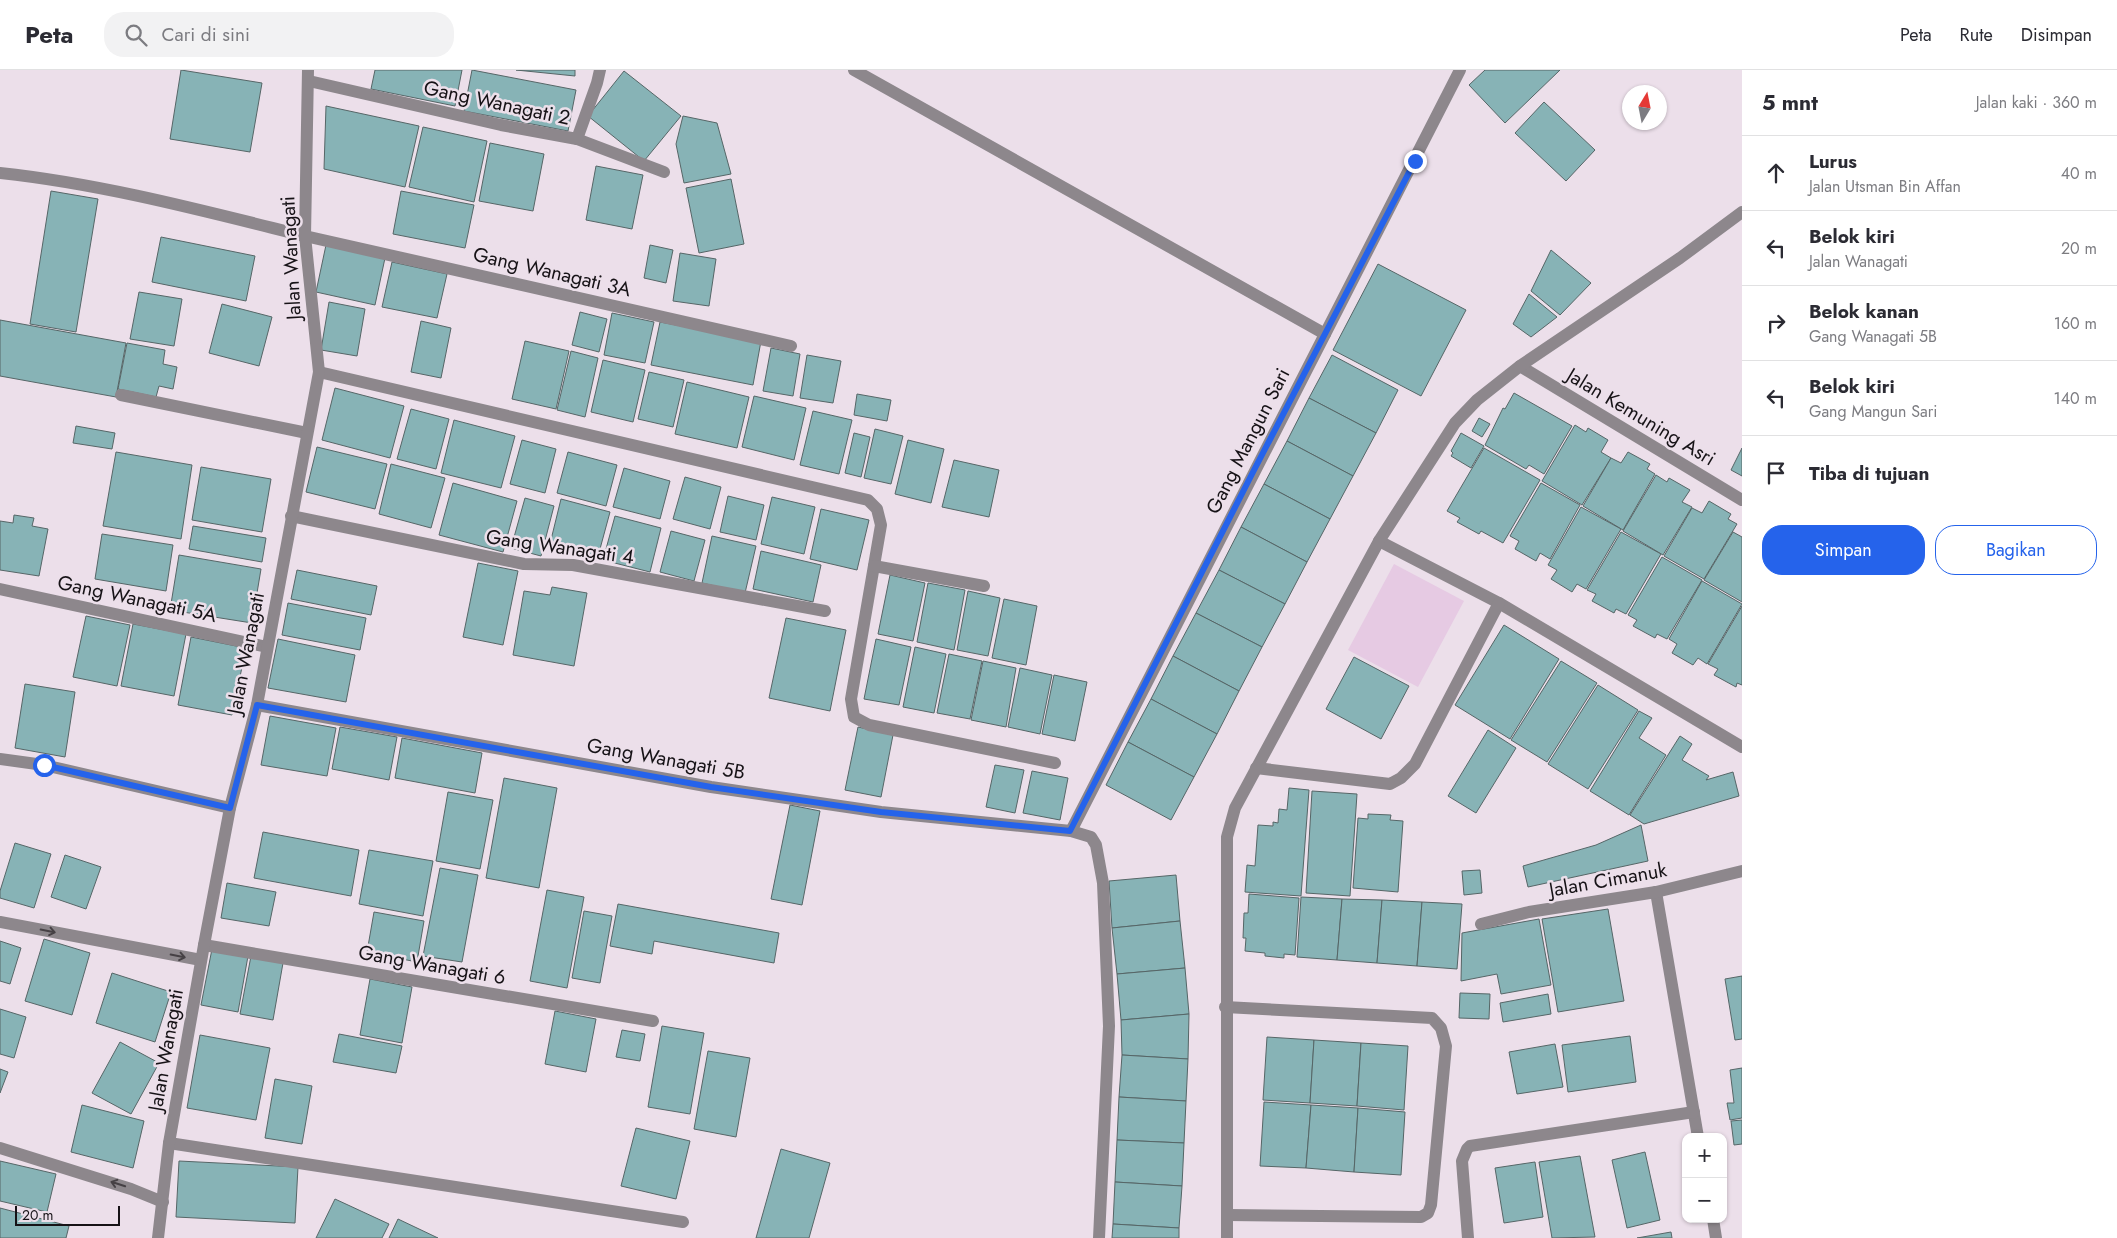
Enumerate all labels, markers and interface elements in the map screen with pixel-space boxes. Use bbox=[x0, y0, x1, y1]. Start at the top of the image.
search box bbox=[104, 12, 454, 57]
text: Peta bbox=[25, 17, 74, 52]
icon: search bbox=[122, 21, 150, 49]
text: Cari di sini bbox=[162, 21, 250, 48]
text: Peta bbox=[1900, 22, 1932, 48]
text: Rute bbox=[1960, 22, 1993, 48]
text: Disimpan bbox=[2021, 22, 2092, 48]
street label: Gang Wanagati 2 bbox=[421, 73, 573, 133]
north arrow bbox=[1622, 85, 1667, 130]
text: 5 mnt bbox=[1762, 88, 1818, 118]
text: Jalan kaki · 360 m bbox=[1976, 91, 2097, 114]
text: Lurus bbox=[1809, 148, 1857, 175]
route end bbox=[1404, 150, 1427, 173]
icon: ahead bbox=[1762, 159, 1790, 187]
text: 40 m bbox=[2061, 162, 2097, 185]
text: Jalan Utsman Bin Affan bbox=[1809, 175, 1961, 198]
street label: Jalan Wanagati bbox=[273, 195, 309, 324]
text: Belok kiri bbox=[1809, 223, 1895, 250]
icon: left bbox=[1762, 234, 1790, 262]
text: 20 m bbox=[2061, 237, 2097, 260]
street label: Gang Wanagati 3A bbox=[470, 240, 635, 304]
text: Jalan Wanagati bbox=[1809, 250, 1908, 273]
text: Belok kanan bbox=[1809, 298, 1919, 325]
icon: right bbox=[1762, 309, 1790, 337]
text: 160 m bbox=[2054, 312, 2097, 335]
text: Gang Wanagati 5B bbox=[1809, 325, 1937, 348]
street label: Jalan Kemuning Asri bbox=[1558, 359, 1721, 473]
street label: Gang Mangun Sari bbox=[1199, 363, 1297, 519]
text: Belok kiri bbox=[1809, 373, 1895, 400]
icon: left bbox=[1762, 384, 1790, 412]
text: 140 m bbox=[2054, 387, 2097, 410]
text: Gang Mangun Sari bbox=[1809, 400, 1937, 423]
icon: arrive bbox=[1762, 459, 1790, 487]
text: Tiba di tujuan bbox=[1809, 460, 1929, 487]
street label: Gang Wanagati 4 bbox=[484, 522, 636, 572]
button: Simpan bbox=[1762, 525, 1925, 575]
button: Bagikan bbox=[1935, 525, 2097, 575]
street label: Gang Wanagati 5A bbox=[55, 568, 220, 630]
street label: Jalan Wanagati bbox=[219, 590, 272, 719]
street label: Gang Wanagati 5B bbox=[585, 731, 747, 787]
route start bbox=[33, 754, 56, 777]
street label: Jalan Cimanuk bbox=[1544, 855, 1669, 905]
one-way arrow bbox=[39, 927, 55, 936]
street label: Gang Wanagati 6 bbox=[356, 938, 508, 992]
one-way arrow bbox=[170, 951, 186, 961]
street label: Jalan Wanagati bbox=[140, 987, 191, 1116]
map controls bbox=[1682, 1133, 1727, 1223]
button: + bbox=[1682, 1133, 1727, 1178]
button: − bbox=[1682, 1178, 1727, 1223]
one-way arrow bbox=[111, 1179, 126, 1188]
scale bar bbox=[15, 1203, 120, 1226]
text: 20 m bbox=[22, 1205, 54, 1225]

